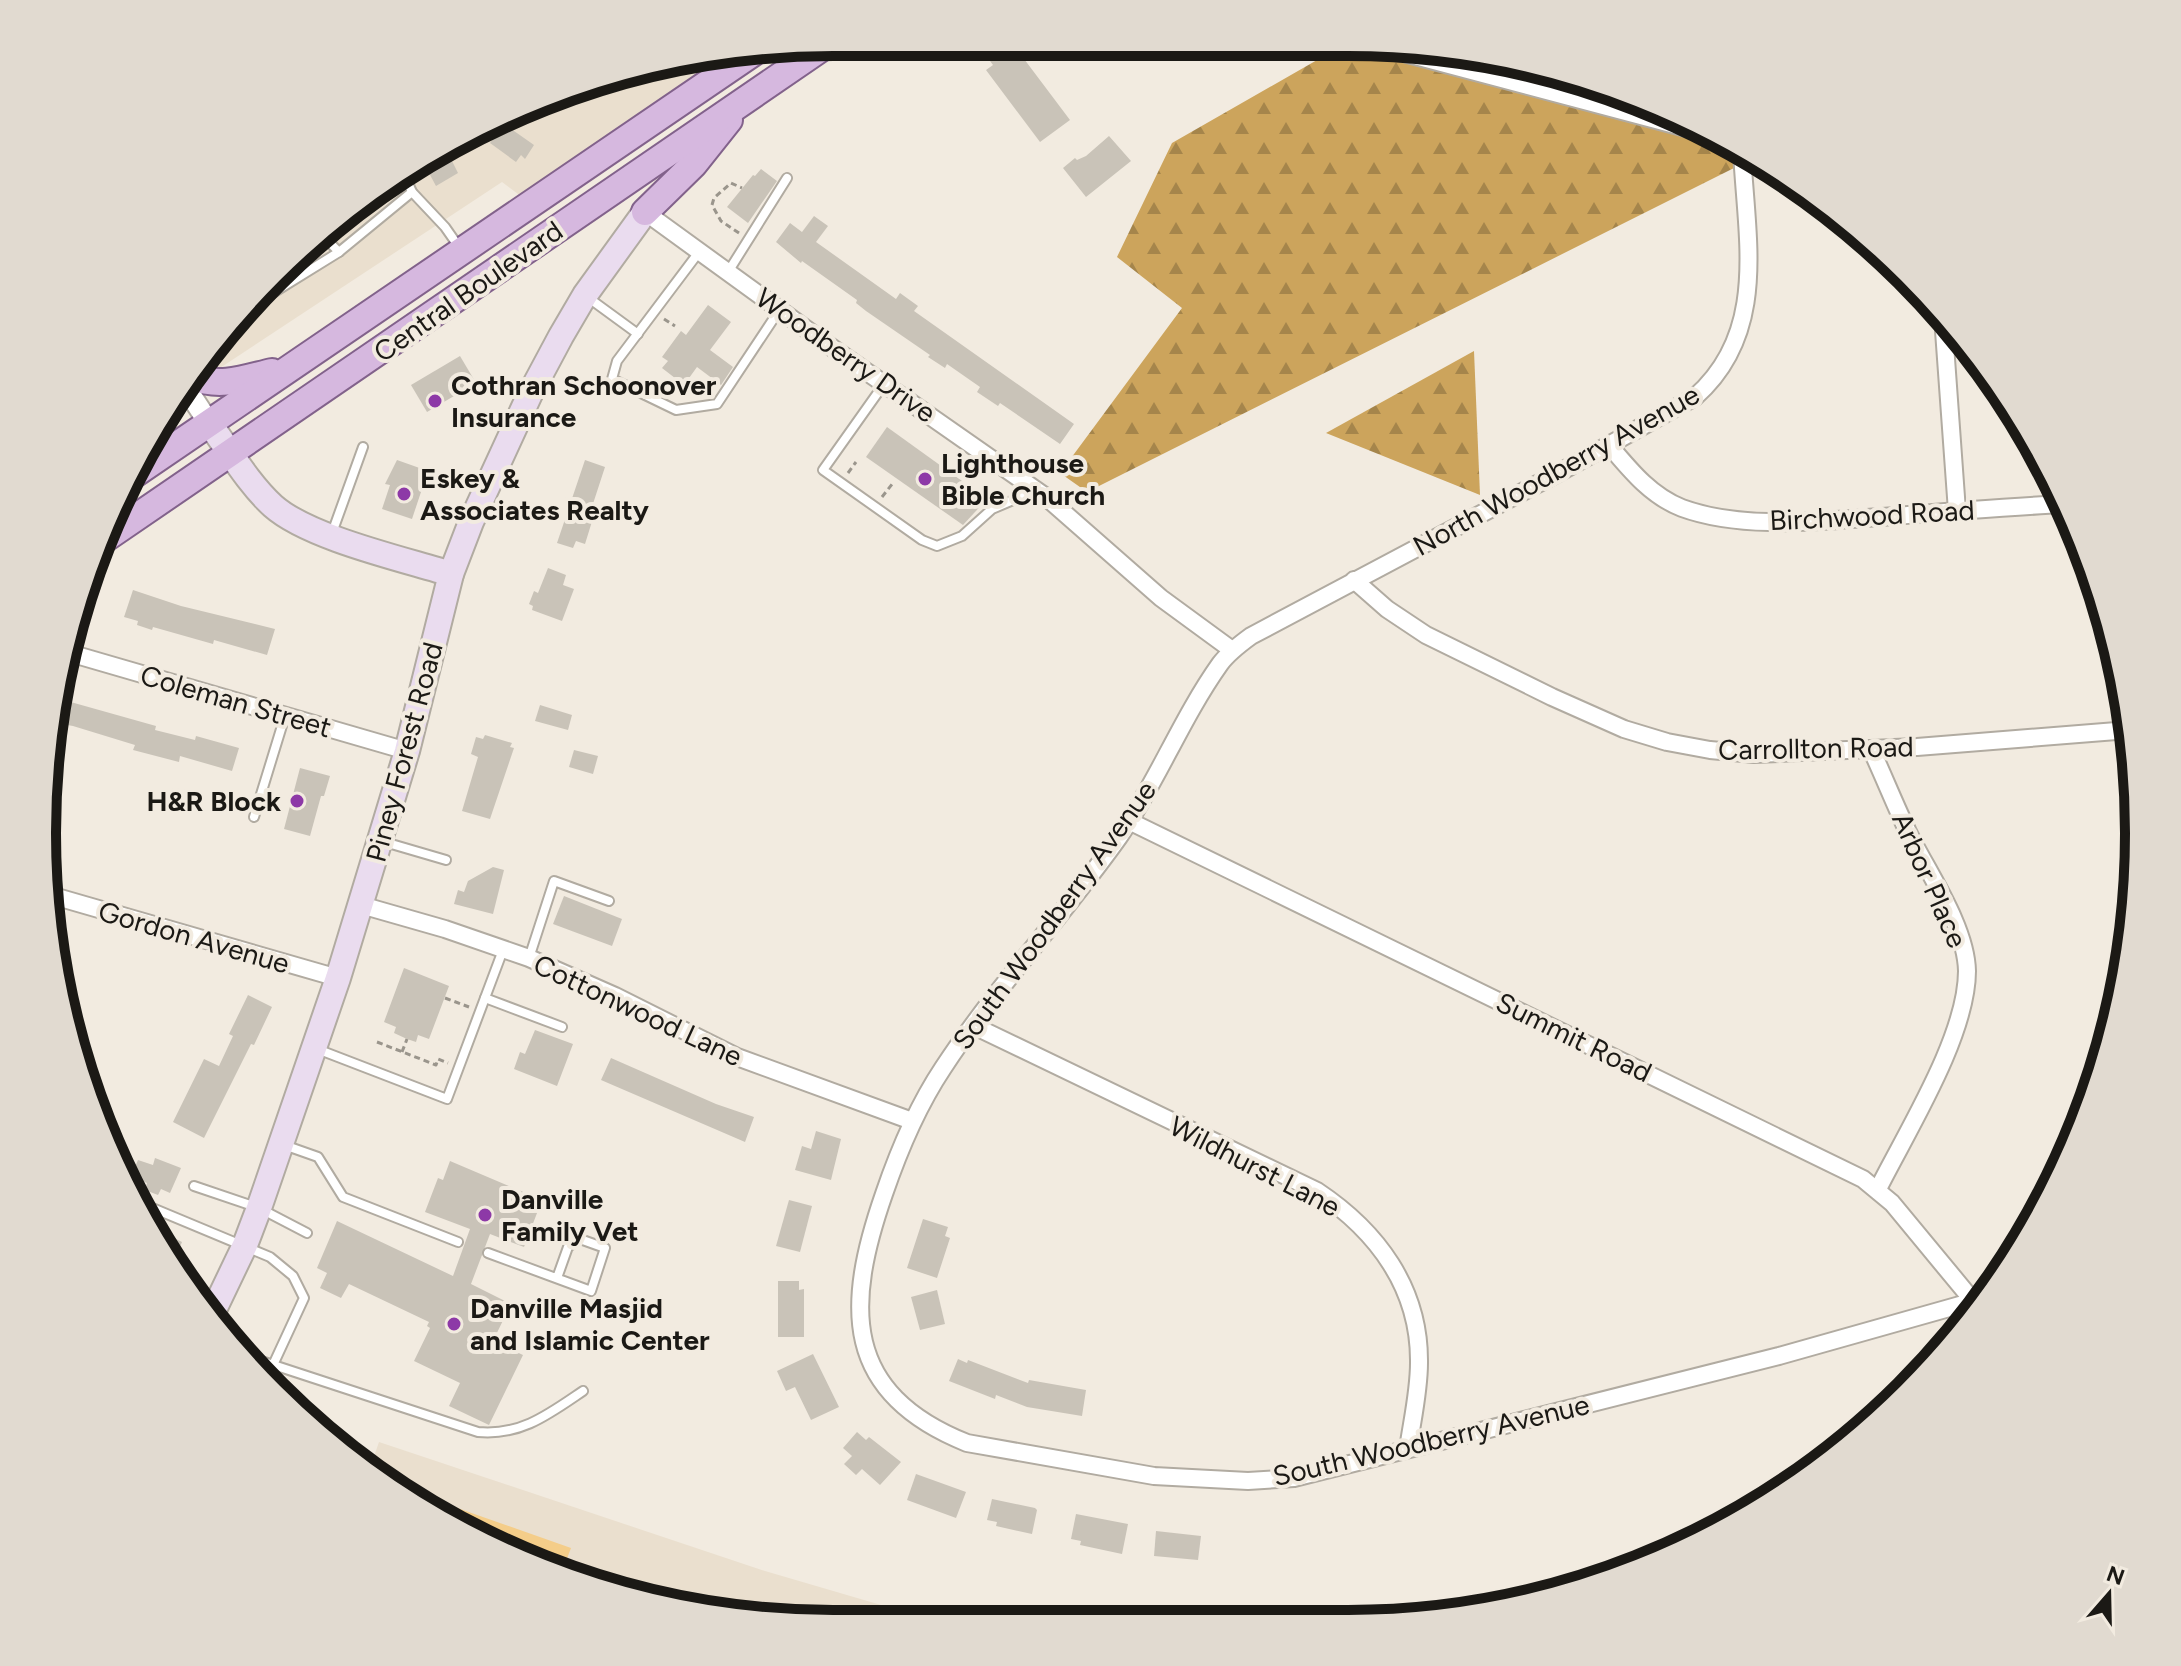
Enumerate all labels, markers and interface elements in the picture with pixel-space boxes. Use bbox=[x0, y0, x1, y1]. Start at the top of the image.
street label: Central Boulevard bbox=[367, 213, 569, 369]
street label: Woodberry Drive bbox=[750, 280, 942, 430]
place label: Cothran Schoonover Insurance bbox=[451, 368, 717, 434]
street label: North Woodberry Avenue bbox=[1407, 377, 1705, 563]
marker: Cothran Schoonover Insurance bbox=[426, 392, 444, 410]
place label: Lighthouse Bible Church bbox=[941, 446, 1105, 512]
place label: Eskey & Associates Realty bbox=[420, 461, 650, 527]
marker: Lighthouse Bible Church bbox=[916, 470, 934, 488]
marker: Eskey & Associates Realty bbox=[395, 485, 413, 503]
street label: Birchwood Road bbox=[1768, 493, 1976, 537]
street label: Piney Forest Road bbox=[358, 638, 450, 866]
street label: Coleman Street bbox=[137, 658, 335, 744]
street label: Carrollton Road bbox=[1718, 729, 1914, 767]
street label: South Woodberry Avenue bbox=[945, 774, 1163, 1056]
place label: H&R Block bbox=[147, 784, 281, 818]
marker: H&R Block bbox=[288, 792, 306, 810]
street label: Arbor Place bbox=[1885, 807, 1975, 953]
street label: Gordon Avenue bbox=[95, 894, 293, 980]
street label: Cottonwood Lane bbox=[528, 947, 748, 1073]
street label: Summit Road bbox=[1491, 985, 1657, 1089]
street label: Wildhurst Lane bbox=[1164, 1108, 1346, 1224]
place label: Danville Family Vet bbox=[501, 1182, 639, 1248]
marker: Danville Family Vet bbox=[476, 1206, 494, 1224]
place label: Danville Masjid and Islamic Center bbox=[470, 1291, 710, 1357]
marker: Danville Masjid and Islamic Center bbox=[445, 1315, 463, 1333]
street label: South Woodberry Avenue bbox=[1269, 1387, 1593, 1493]
north arrow bbox=[2069, 1554, 2149, 1634]
text: N bbox=[2103, 1560, 2128, 1591]

